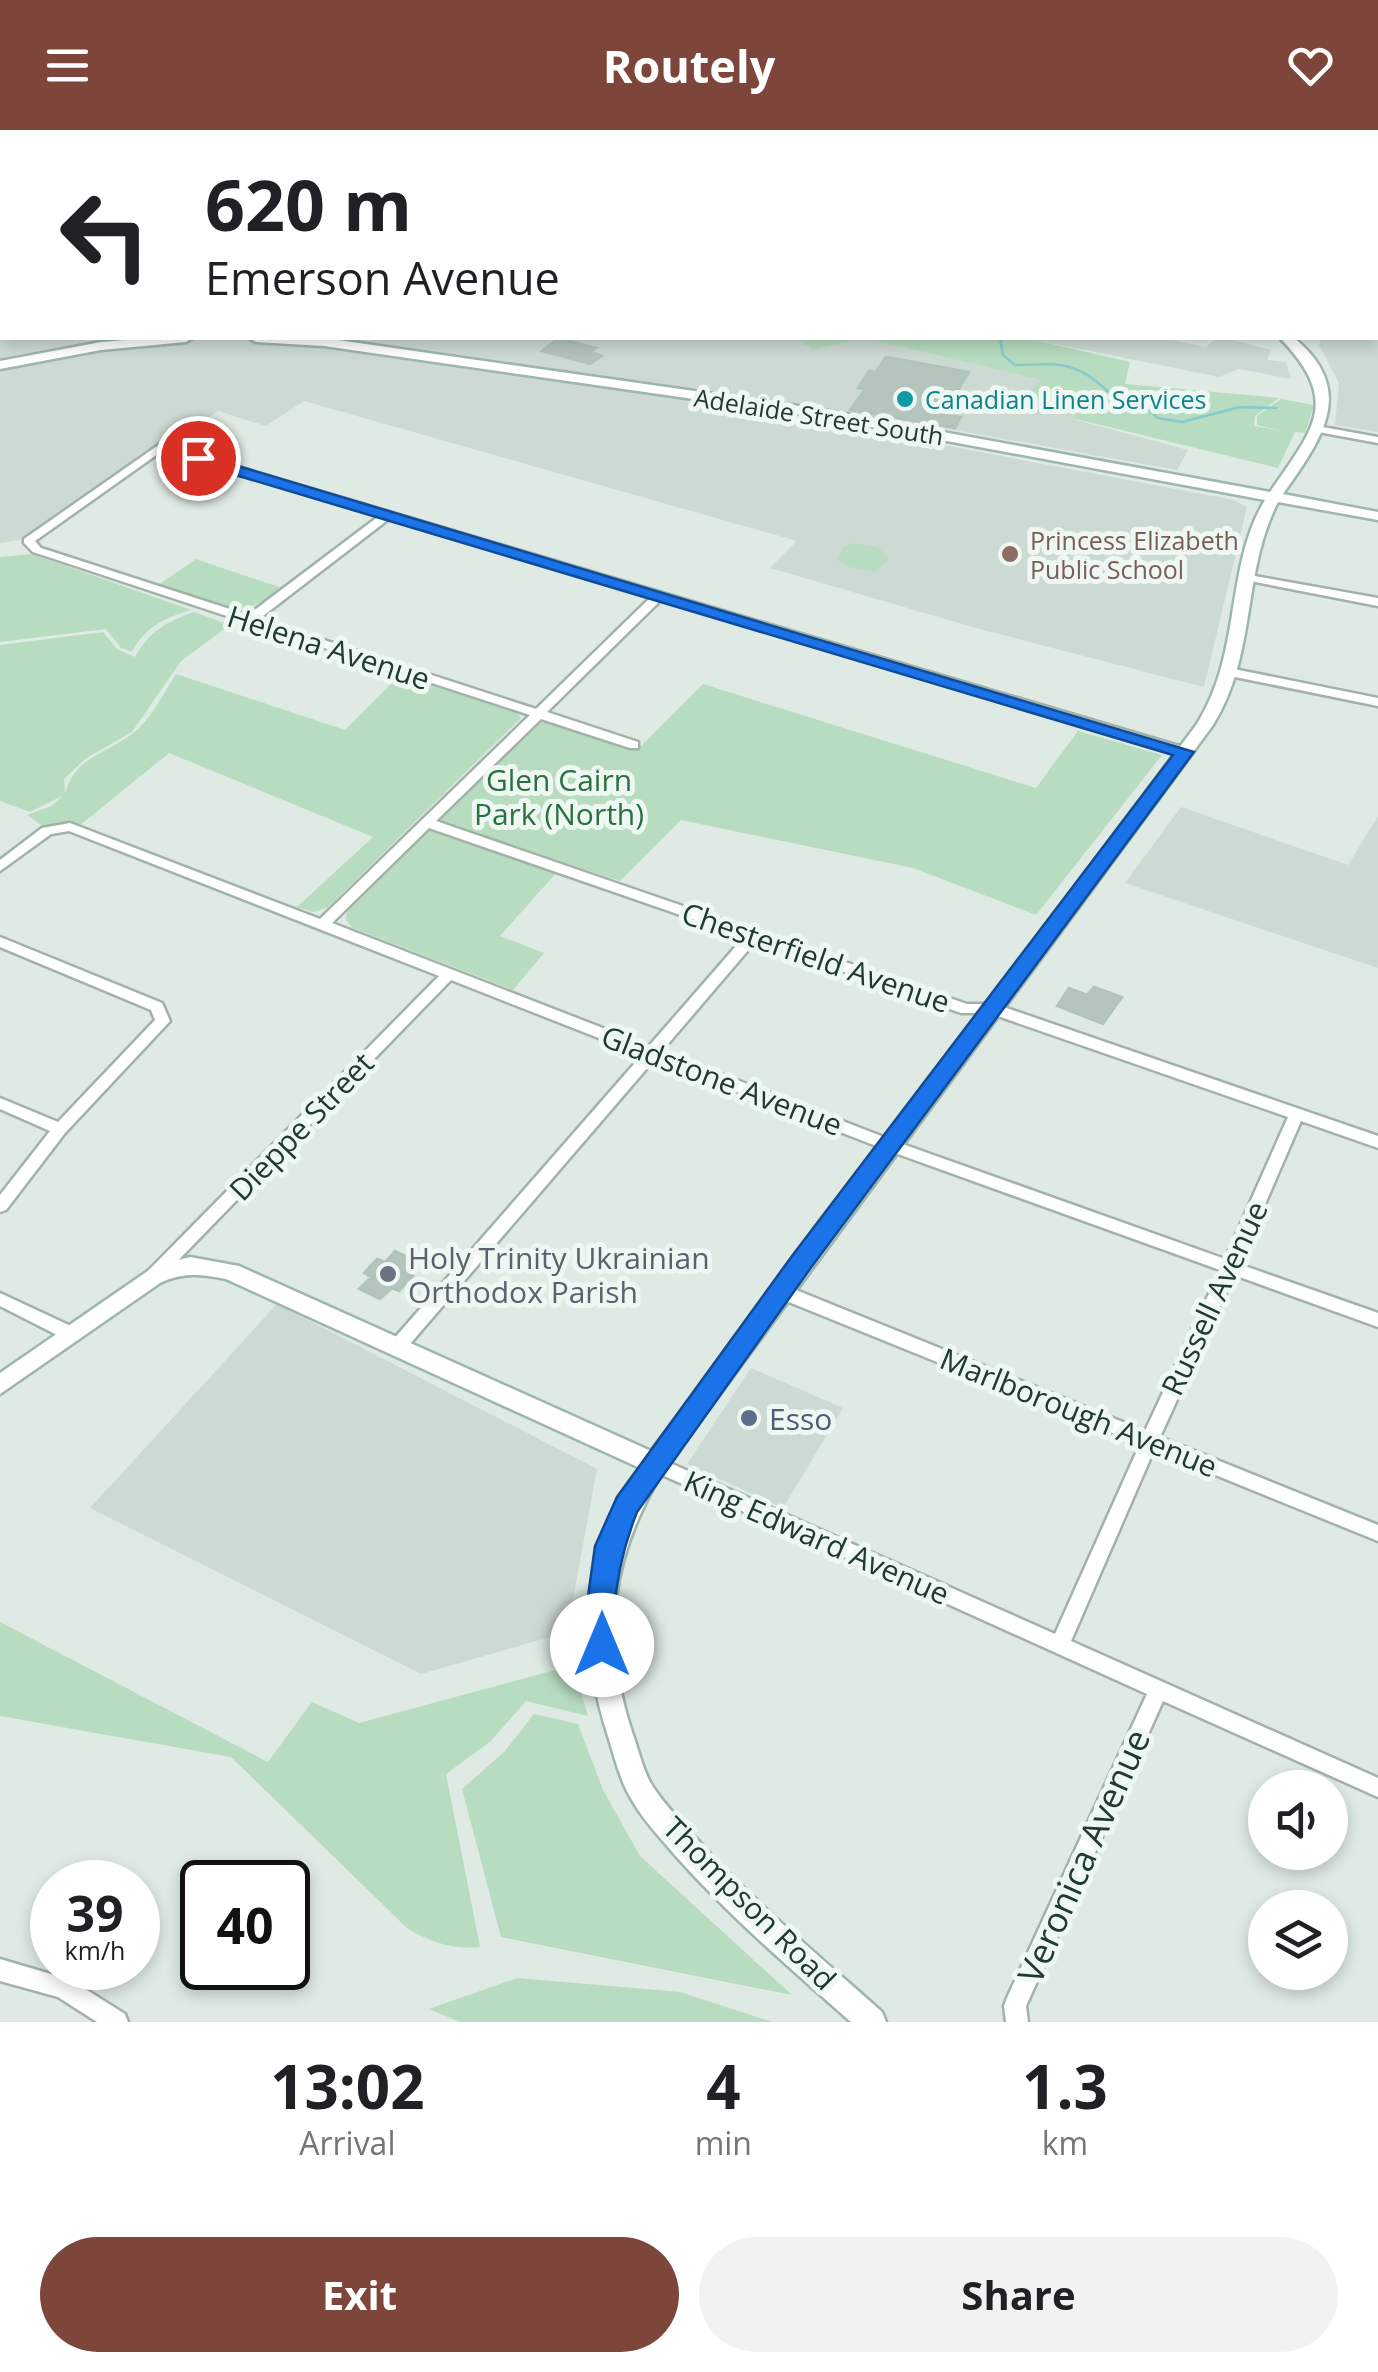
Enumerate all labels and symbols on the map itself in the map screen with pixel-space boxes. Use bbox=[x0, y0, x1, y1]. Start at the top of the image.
street label: Adelaide Street South bbox=[692, 379, 946, 453]
place label: Canadian Linen Services bbox=[925, 382, 1206, 416]
marker: Canadian Linen Services bbox=[894, 388, 916, 410]
pin bbox=[156, 416, 241, 501]
place label: Princess Elizabeth Public School bbox=[1030, 523, 1239, 586]
marker: Princess Elizabeth Public School bbox=[999, 543, 1021, 565]
street label: Helena Avenue bbox=[222, 595, 436, 699]
park label: Glen Cairn Park (North) bbox=[474, 759, 644, 834]
street label: Chesterfield Avenue bbox=[677, 892, 955, 1022]
street label: Gladstone Avenue bbox=[596, 1015, 848, 1145]
street label: Dieppe Street bbox=[220, 1043, 382, 1209]
street label: Russell Avenue bbox=[1151, 1194, 1277, 1402]
place label: Holy Trinity Ukrainian Orthodox Parish bbox=[408, 1237, 710, 1312]
marker: Holy Trinity Ukrainian Orthodox Parish bbox=[377, 1263, 399, 1285]
street label: Marlborough Avenue bbox=[934, 1338, 1224, 1486]
place label: Esso bbox=[769, 1398, 832, 1439]
marker: Esso bbox=[738, 1407, 760, 1429]
street label: King Edward Avenue bbox=[678, 1460, 956, 1614]
position arrow bbox=[550, 1593, 654, 1697]
street label: Veronica Avenue bbox=[1006, 1722, 1160, 1990]
street label: Thompson Road bbox=[654, 1807, 846, 1999]
speed limit sign: 40 bbox=[180, 1860, 310, 1990]

